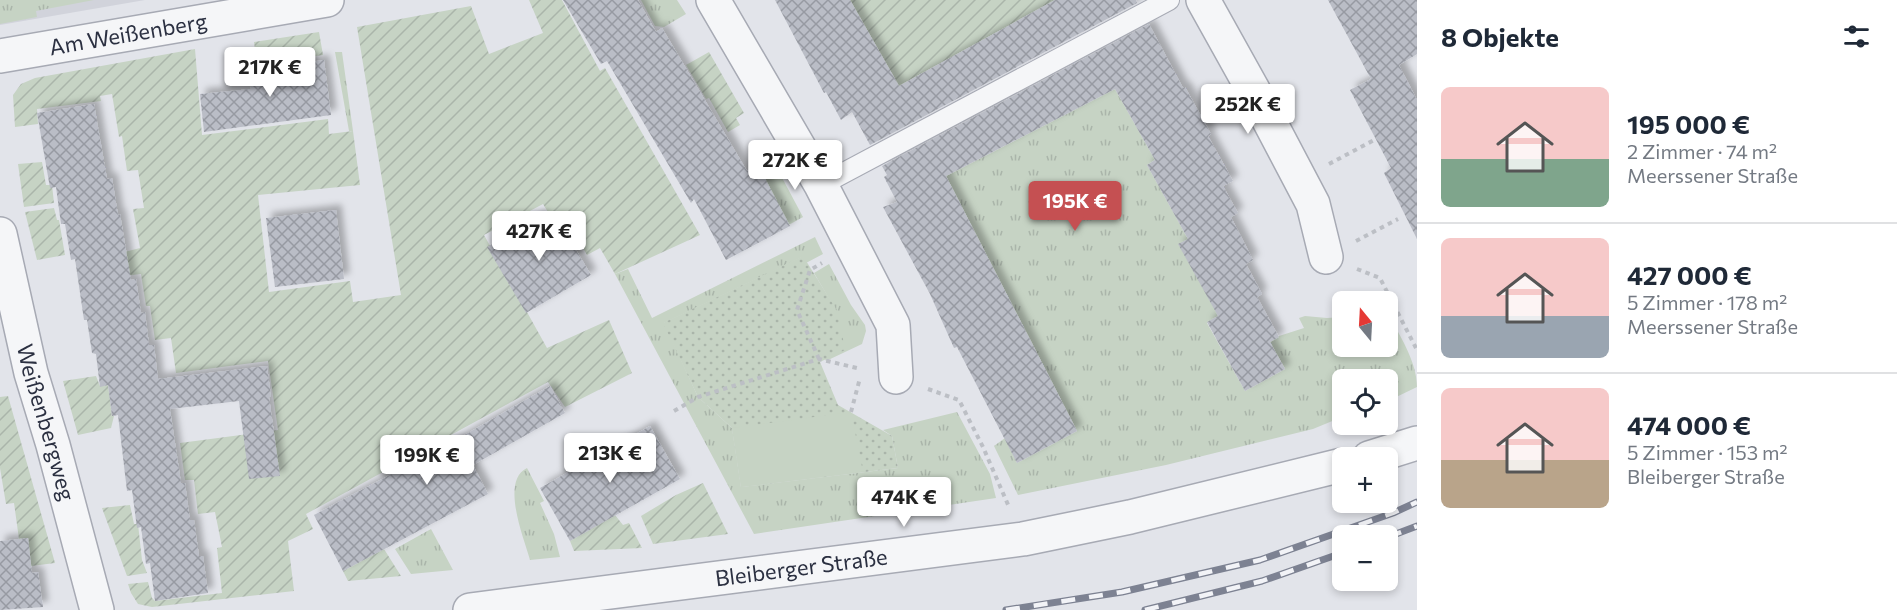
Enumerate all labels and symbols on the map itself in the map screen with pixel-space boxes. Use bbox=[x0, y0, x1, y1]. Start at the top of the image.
street label: Am Weißenberg bbox=[47, 7, 209, 60]
pin: 217K € bbox=[221, 47, 319, 98]
pin: 252K € bbox=[1199, 84, 1297, 135]
pin: 272K € bbox=[746, 140, 844, 191]
pin: 195K € bbox=[1026, 181, 1124, 232]
pin: 427K € bbox=[490, 211, 588, 262]
north arrow bbox=[1332, 291, 1398, 357]
street label: Weißenbergweg bbox=[12, 341, 81, 504]
pin: 213K € bbox=[561, 433, 659, 484]
pin: 199K € bbox=[378, 435, 476, 486]
pin: 474K € bbox=[855, 477, 953, 528]
street label: Bleiberger Straße bbox=[713, 543, 889, 591]

